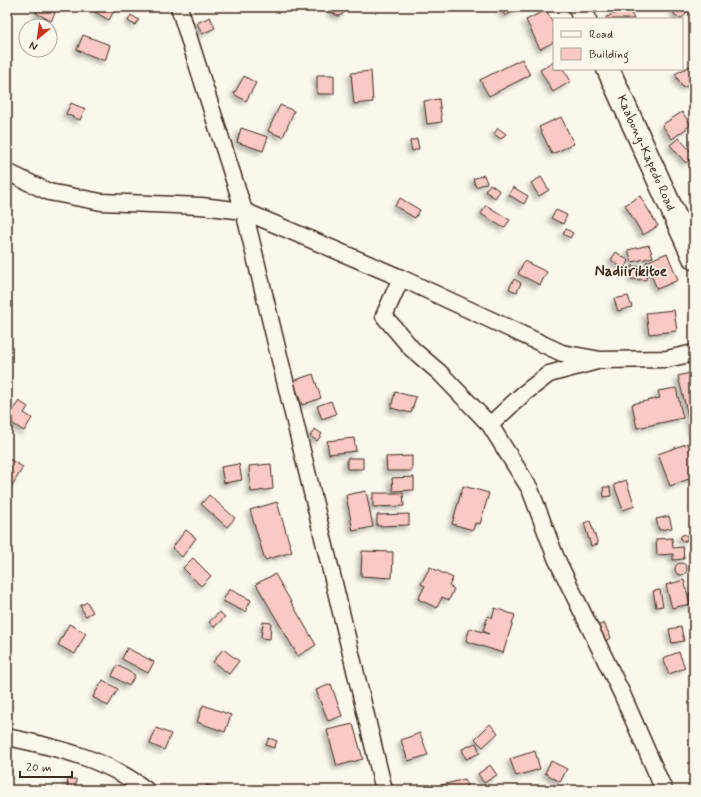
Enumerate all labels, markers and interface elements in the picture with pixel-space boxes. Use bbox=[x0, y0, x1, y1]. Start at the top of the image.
north arrow bbox=[18, 18, 58, 58]
legend bbox=[553, 18, 683, 70]
text: Road bbox=[589, 27, 613, 43]
text: N bbox=[27, 38, 40, 54]
text: Building bbox=[589, 47, 629, 64]
street label: Kaabong-Kapedo Road bbox=[613, 92, 679, 214]
district label: Nadiirikitoe bbox=[595, 262, 668, 282]
scale bar bbox=[20, 753, 72, 779]
text: 20 m bbox=[26, 760, 52, 776]

